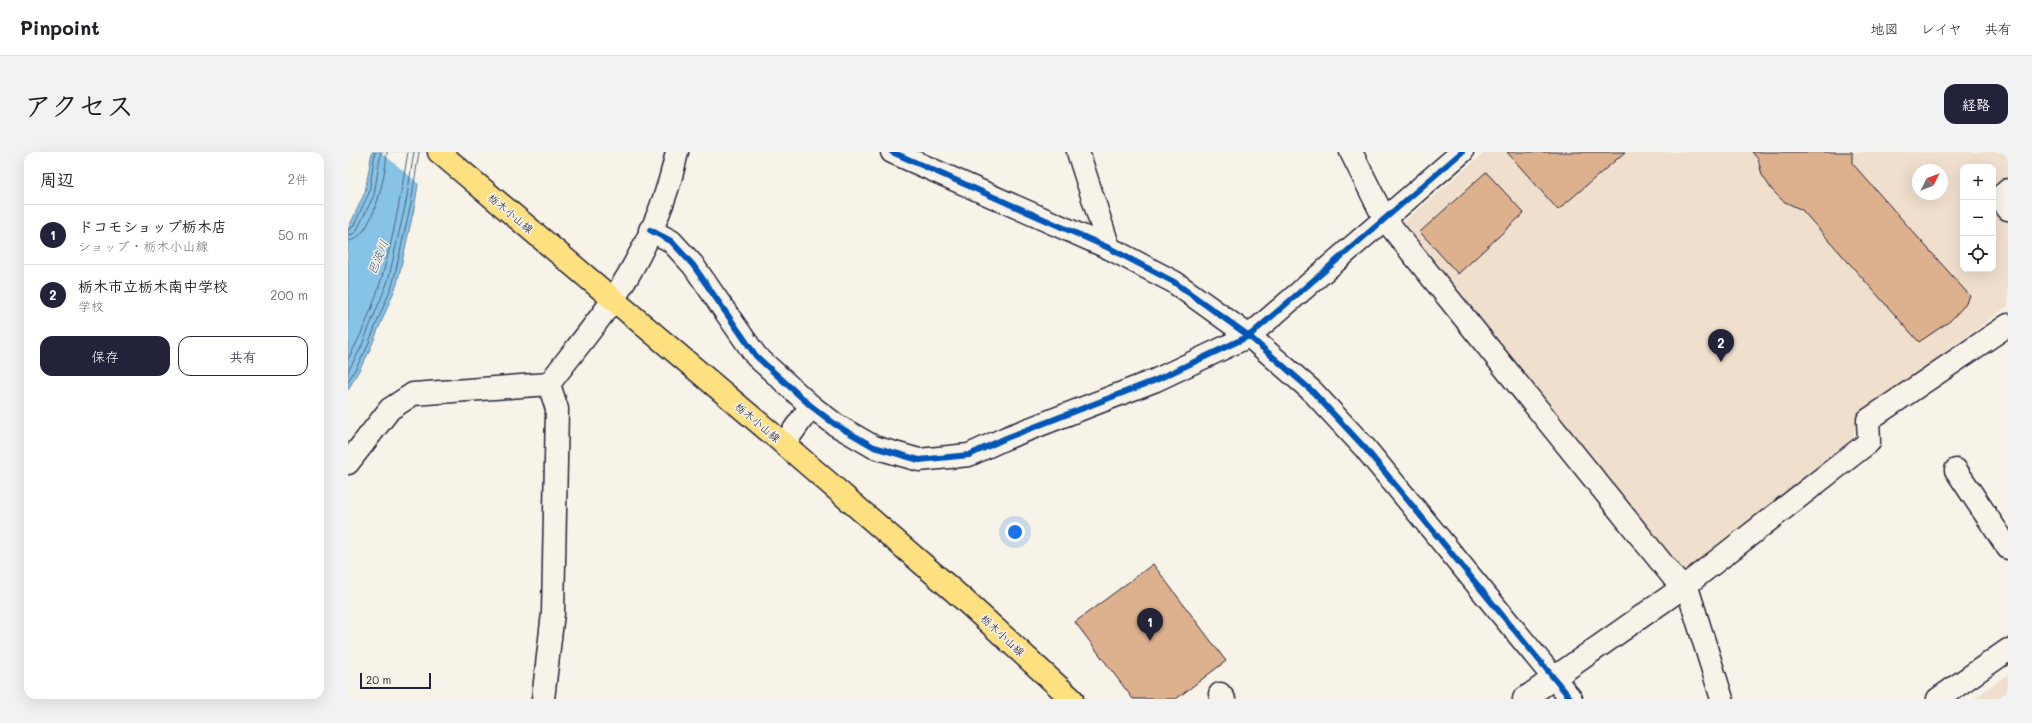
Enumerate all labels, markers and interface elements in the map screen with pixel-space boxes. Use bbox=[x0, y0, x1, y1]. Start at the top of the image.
text: Pinpoint bbox=[20, 15, 100, 40]
text: 地図 bbox=[1871, 19, 1899, 38]
text: レイヤ bbox=[1921, 19, 1962, 38]
text: 共有 bbox=[1984, 19, 2012, 38]
button: 経路 bbox=[1944, 84, 2008, 124]
text: アクセス bbox=[24, 87, 134, 123]
north arrow bbox=[1912, 164, 1948, 200]
map controls bbox=[1960, 164, 1996, 272]
button: + bbox=[1960, 164, 1996, 200]
text: 周辺 bbox=[40, 168, 74, 190]
text: 2件 bbox=[288, 170, 308, 187]
street label: 栃木小山線 bbox=[485, 190, 537, 236]
button: − bbox=[1960, 200, 1996, 236]
text: ドコモショップ栃木店 bbox=[78, 216, 227, 236]
text: 1 bbox=[50, 226, 56, 243]
text: 50 m bbox=[278, 226, 308, 243]
button: locate bbox=[1960, 236, 1996, 272]
text: ショップ · 栃木小山線 bbox=[78, 237, 208, 254]
water label: 巴波川 bbox=[363, 237, 391, 277]
text: 栃木市立栃木南中学校 bbox=[78, 276, 228, 296]
text: 2 bbox=[49, 286, 57, 303]
text: 200 m bbox=[270, 286, 308, 303]
text: 学校 bbox=[78, 297, 104, 314]
pin: 2 bbox=[1708, 329, 1734, 362]
button: 保存 bbox=[40, 336, 170, 376]
button: 共有 bbox=[178, 336, 308, 376]
street label: 栃木小山線 bbox=[732, 399, 784, 445]
your location bbox=[1005, 522, 1025, 542]
pin: 1 bbox=[1137, 608, 1163, 641]
street label: 栃木小山線 bbox=[978, 611, 1028, 659]
scale bar bbox=[360, 671, 431, 690]
text: 20 m bbox=[366, 672, 391, 687]

